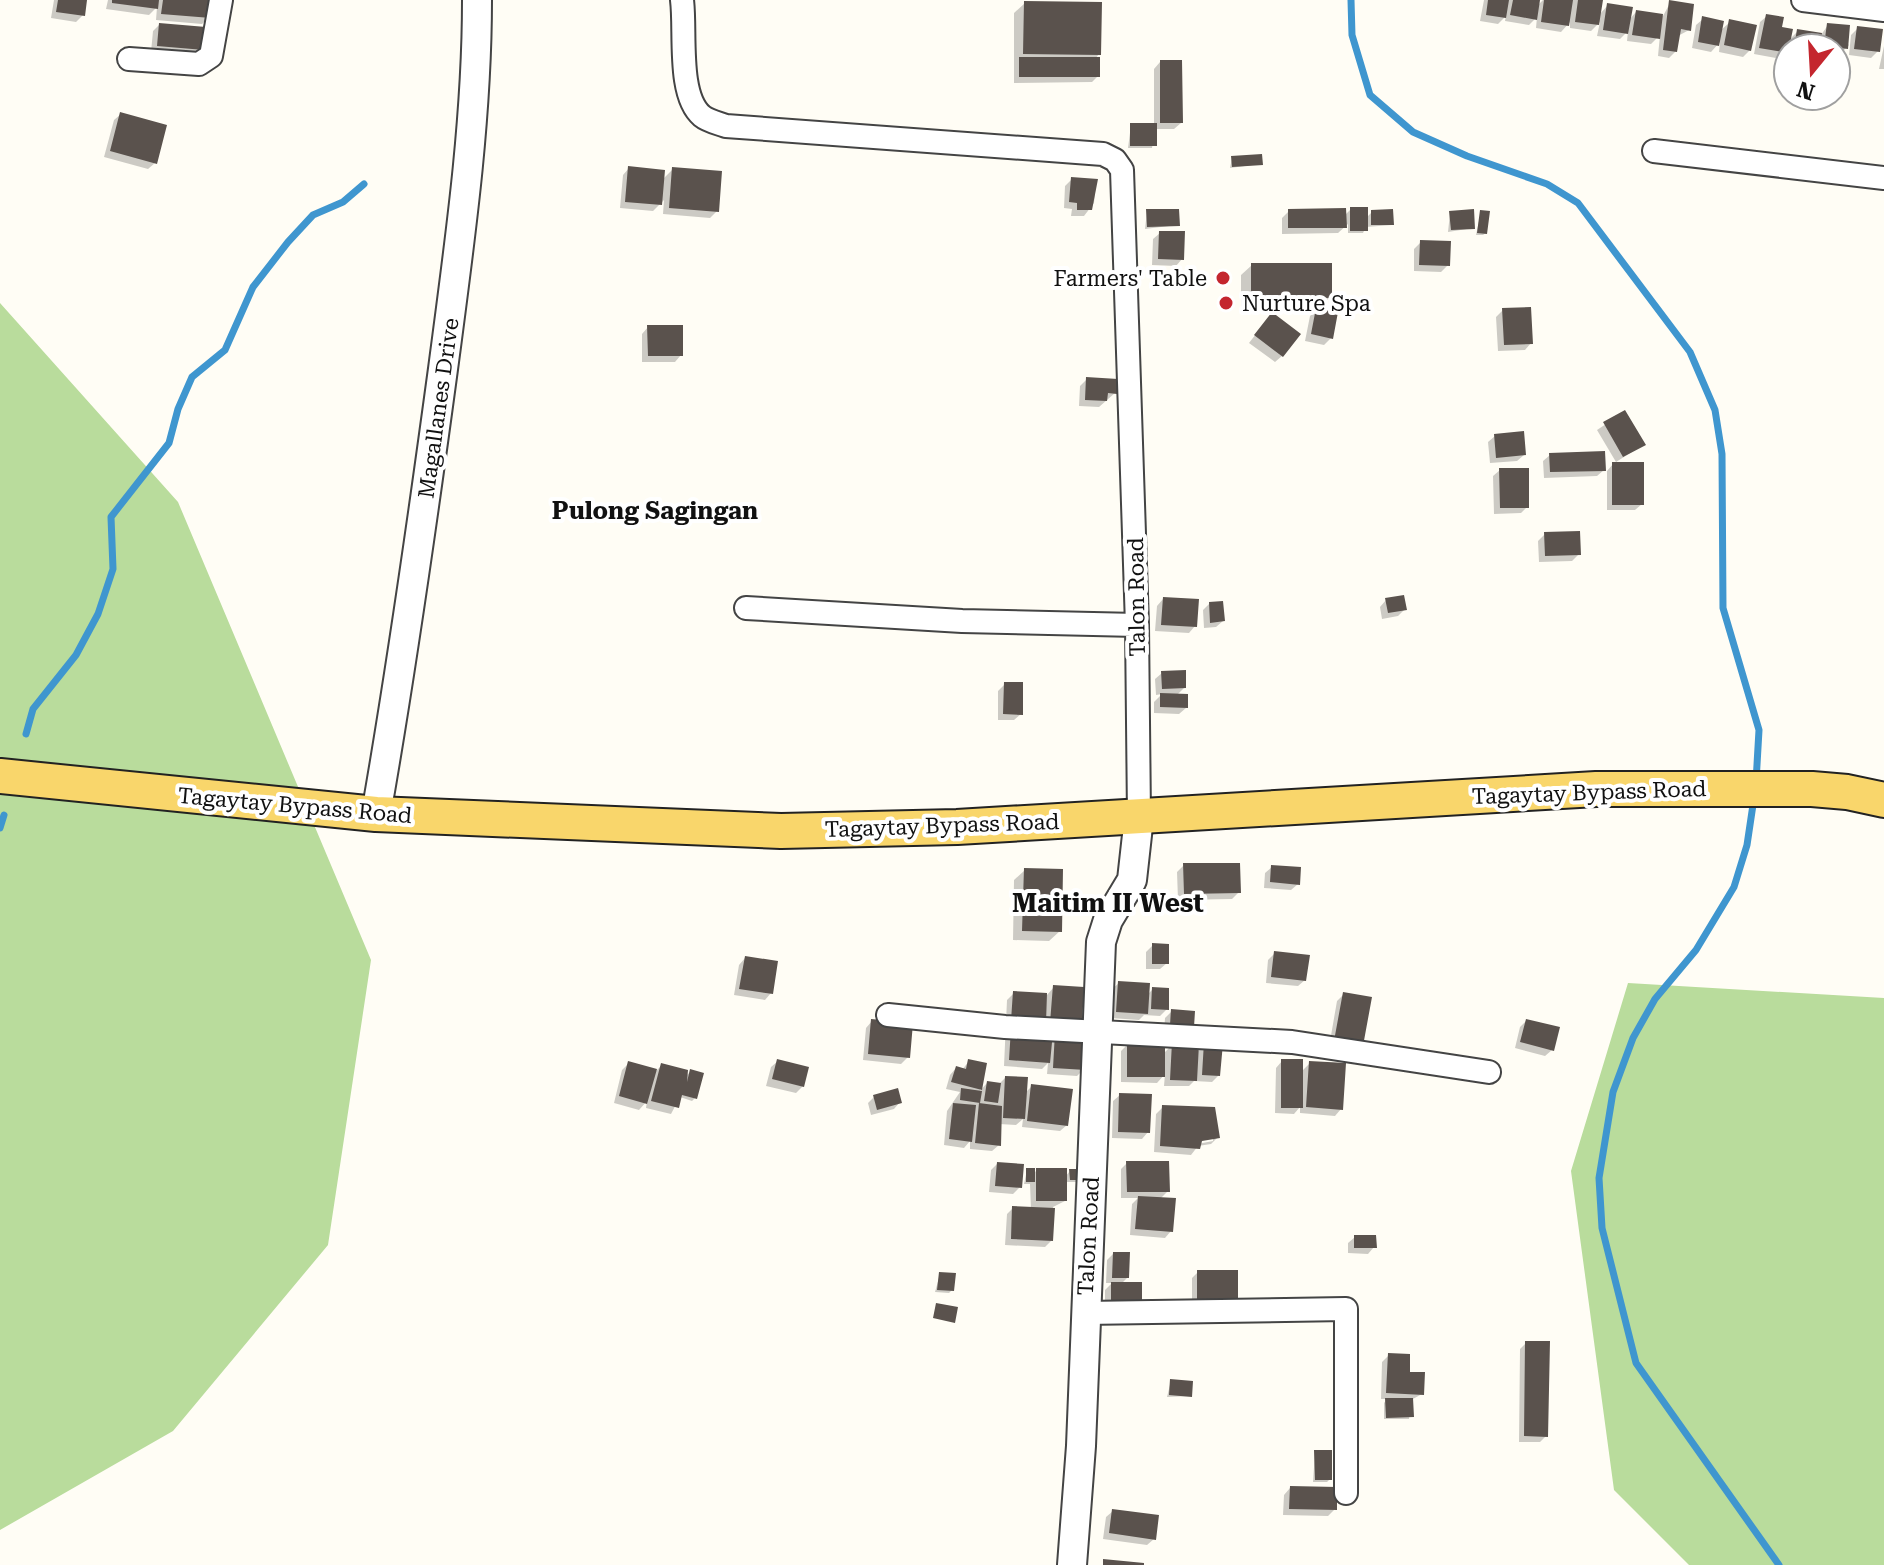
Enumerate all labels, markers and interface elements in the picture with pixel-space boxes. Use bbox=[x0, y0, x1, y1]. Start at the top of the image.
north arrow bbox=[1772, 32, 1852, 112]
text: N bbox=[1794, 76, 1818, 105]
place label: Farmers' Table bbox=[1054, 266, 1207, 291]
marker: Farmers' Table bbox=[1214, 269, 1232, 287]
place label: Nurture Spa bbox=[1242, 291, 1371, 316]
marker: Nurture Spa bbox=[1217, 294, 1235, 312]
street label: Magallanes Drive bbox=[413, 316, 464, 500]
district label: Pulong Sagingan bbox=[552, 497, 758, 525]
street label: Talon Road bbox=[1123, 537, 1150, 657]
street label: Tagaytay Bypass Road bbox=[1471, 776, 1707, 809]
street label: Tagaytay Bypass Road bbox=[177, 783, 413, 828]
street label: Tagaytay Bypass Road bbox=[824, 809, 1060, 842]
district label: Maitim II West bbox=[1012, 888, 1204, 918]
street label: Talon Road bbox=[1073, 1176, 1104, 1296]

